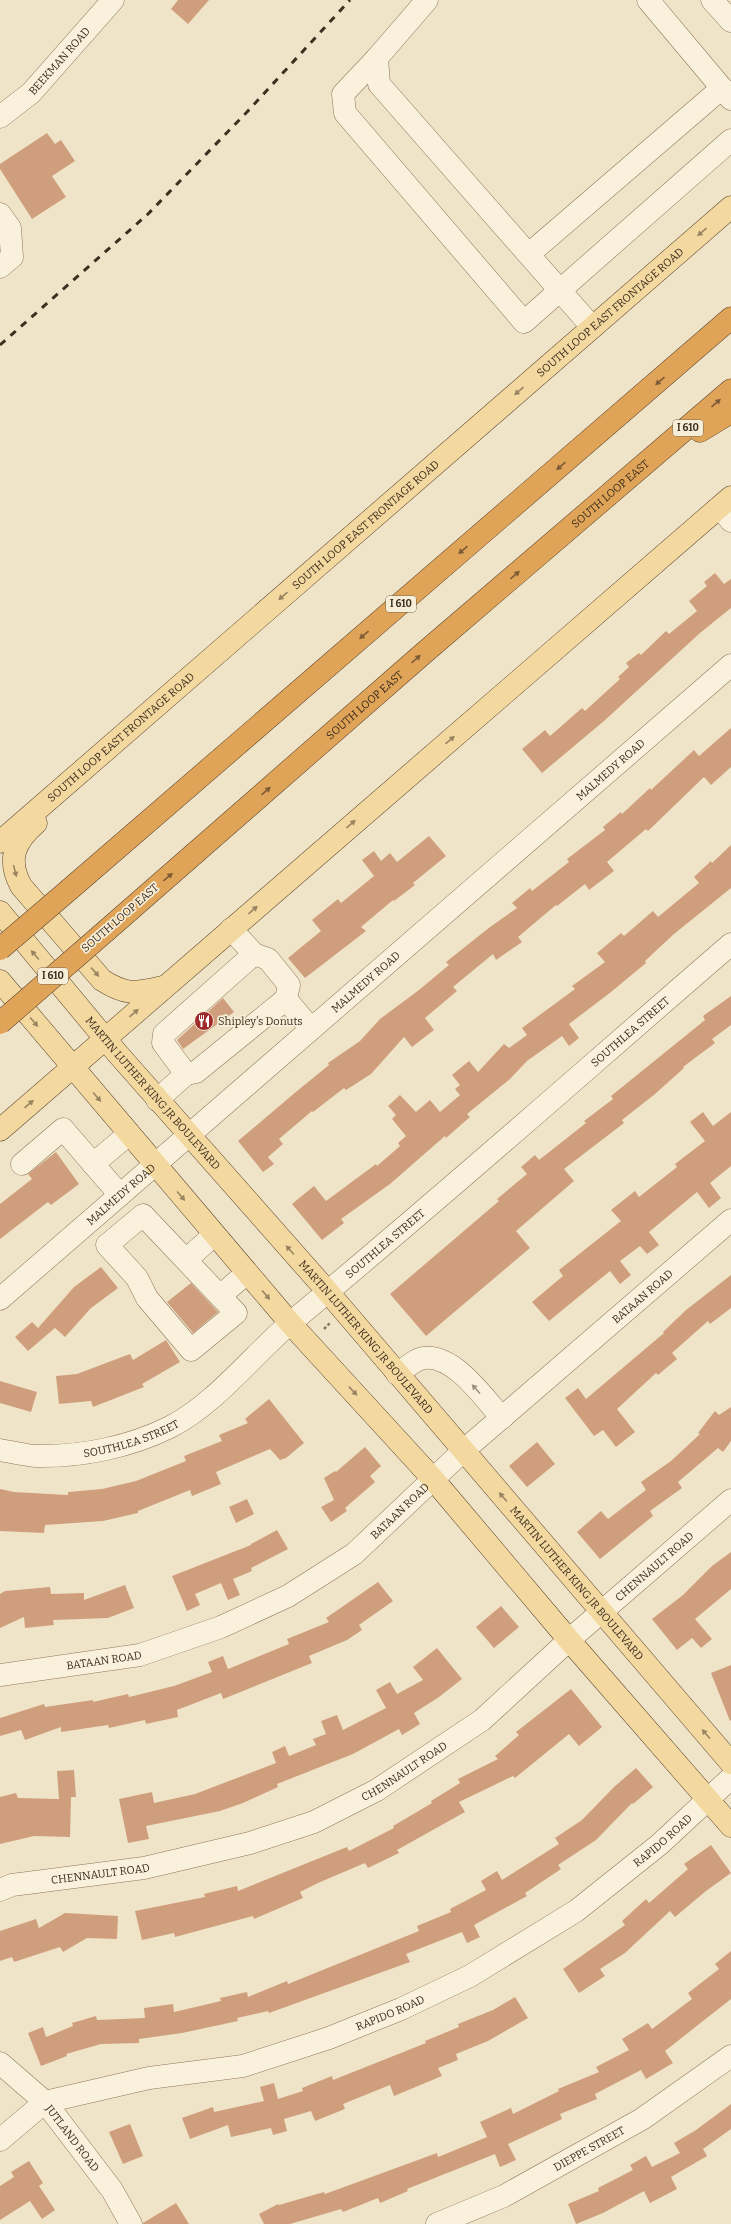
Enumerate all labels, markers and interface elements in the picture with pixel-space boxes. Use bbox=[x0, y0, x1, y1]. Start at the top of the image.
street label: BEEKMAN ROAD bbox=[26, 24, 93, 98]
one-way arrow bbox=[696, 228, 707, 237]
street label: SOUTH LOOP EAST FRONTAGE ROAD bbox=[534, 245, 686, 379]
one-way arrow bbox=[654, 376, 665, 385]
one-way arrow bbox=[514, 386, 524, 396]
one-way arrow bbox=[711, 398, 722, 407]
road number: I 610 bbox=[673, 420, 703, 436]
street label: SOUTH LOOP EAST bbox=[569, 456, 652, 530]
street label: SOUTH LOOP EAST FRONTAGE ROAD bbox=[289, 457, 442, 592]
one-way arrow bbox=[556, 461, 566, 470]
one-way arrow bbox=[457, 546, 468, 555]
one-way arrow bbox=[510, 570, 521, 579]
one-way arrow bbox=[278, 591, 289, 600]
road number: I 610 bbox=[386, 596, 416, 612]
one-way arrow bbox=[359, 631, 369, 640]
one-way arrow bbox=[411, 655, 422, 664]
street label: SOUTH LOOP EAST bbox=[323, 667, 406, 742]
street label: SOUTH LOOP EAST FRONTAGE ROAD bbox=[45, 670, 197, 804]
one-way arrow bbox=[445, 735, 455, 744]
street label: MALMEDY ROAD bbox=[573, 736, 648, 803]
one-way arrow bbox=[261, 786, 271, 796]
one-way arrow bbox=[346, 820, 357, 829]
one-way arrow bbox=[12, 865, 18, 877]
one-way arrow bbox=[163, 872, 173, 881]
street label: SOUTH LOOP EAST bbox=[79, 881, 162, 955]
one-way arrow bbox=[248, 905, 259, 914]
street label: MALMEDY ROAD bbox=[329, 948, 403, 1015]
one-way arrow bbox=[31, 950, 40, 960]
one-way arrow bbox=[90, 967, 99, 977]
road number: I 610 bbox=[38, 968, 68, 984]
street label: SOUTHLEA STREET bbox=[588, 993, 672, 1069]
one-way arrow bbox=[129, 1009, 139, 1018]
restaurant icon: Shipley's Donuts bbox=[193, 1010, 215, 1032]
street label: MARTIN LUTHER KING JR BOULEVARD bbox=[83, 1014, 223, 1172]
place label: Shipley's Donuts bbox=[218, 1015, 303, 1028]
one-way arrow bbox=[29, 1016, 38, 1027]
one-way arrow bbox=[92, 1092, 102, 1102]
one-way arrow bbox=[24, 1100, 35, 1109]
street label: MALMEDY ROAD bbox=[84, 1161, 158, 1228]
one-way arrow bbox=[177, 1191, 186, 1201]
street label: SOUTHLEA STREET bbox=[343, 1206, 428, 1281]
one-way arrow bbox=[286, 1245, 295, 1254]
street label: MARTIN LUTHER KING JR BOULEVARD bbox=[296, 1258, 436, 1416]
street label: BATAAN ROAD bbox=[609, 1267, 675, 1326]
one-way arrow bbox=[261, 1290, 270, 1300]
one-way arrow bbox=[471, 1384, 480, 1394]
one-way arrow bbox=[348, 1386, 357, 1397]
street label: SOUTHLEA STREET bbox=[82, 1417, 182, 1460]
street label: BATAAN ROAD bbox=[368, 1480, 432, 1542]
one-way arrow bbox=[498, 1491, 507, 1502]
street label: MARTIN LUTHER KING JR BOULEVARD bbox=[508, 1503, 646, 1663]
street label: CHENNAULT ROAD bbox=[612, 1529, 696, 1604]
street label: BATAAN ROAD bbox=[66, 1648, 142, 1672]
one-way arrow bbox=[701, 1728, 710, 1739]
street label: CHENNAULT ROAD bbox=[359, 1739, 450, 1803]
street label: RAPIDO ROAD bbox=[631, 1811, 695, 1869]
street label: CHENNAULT ROAD bbox=[50, 1860, 151, 1886]
street label: RAPIDO ROAD bbox=[354, 1992, 427, 2033]
street label: JUTLAND ROAD bbox=[42, 2101, 102, 2174]
street label: DIEPPE STREET bbox=[551, 2123, 627, 2174]

